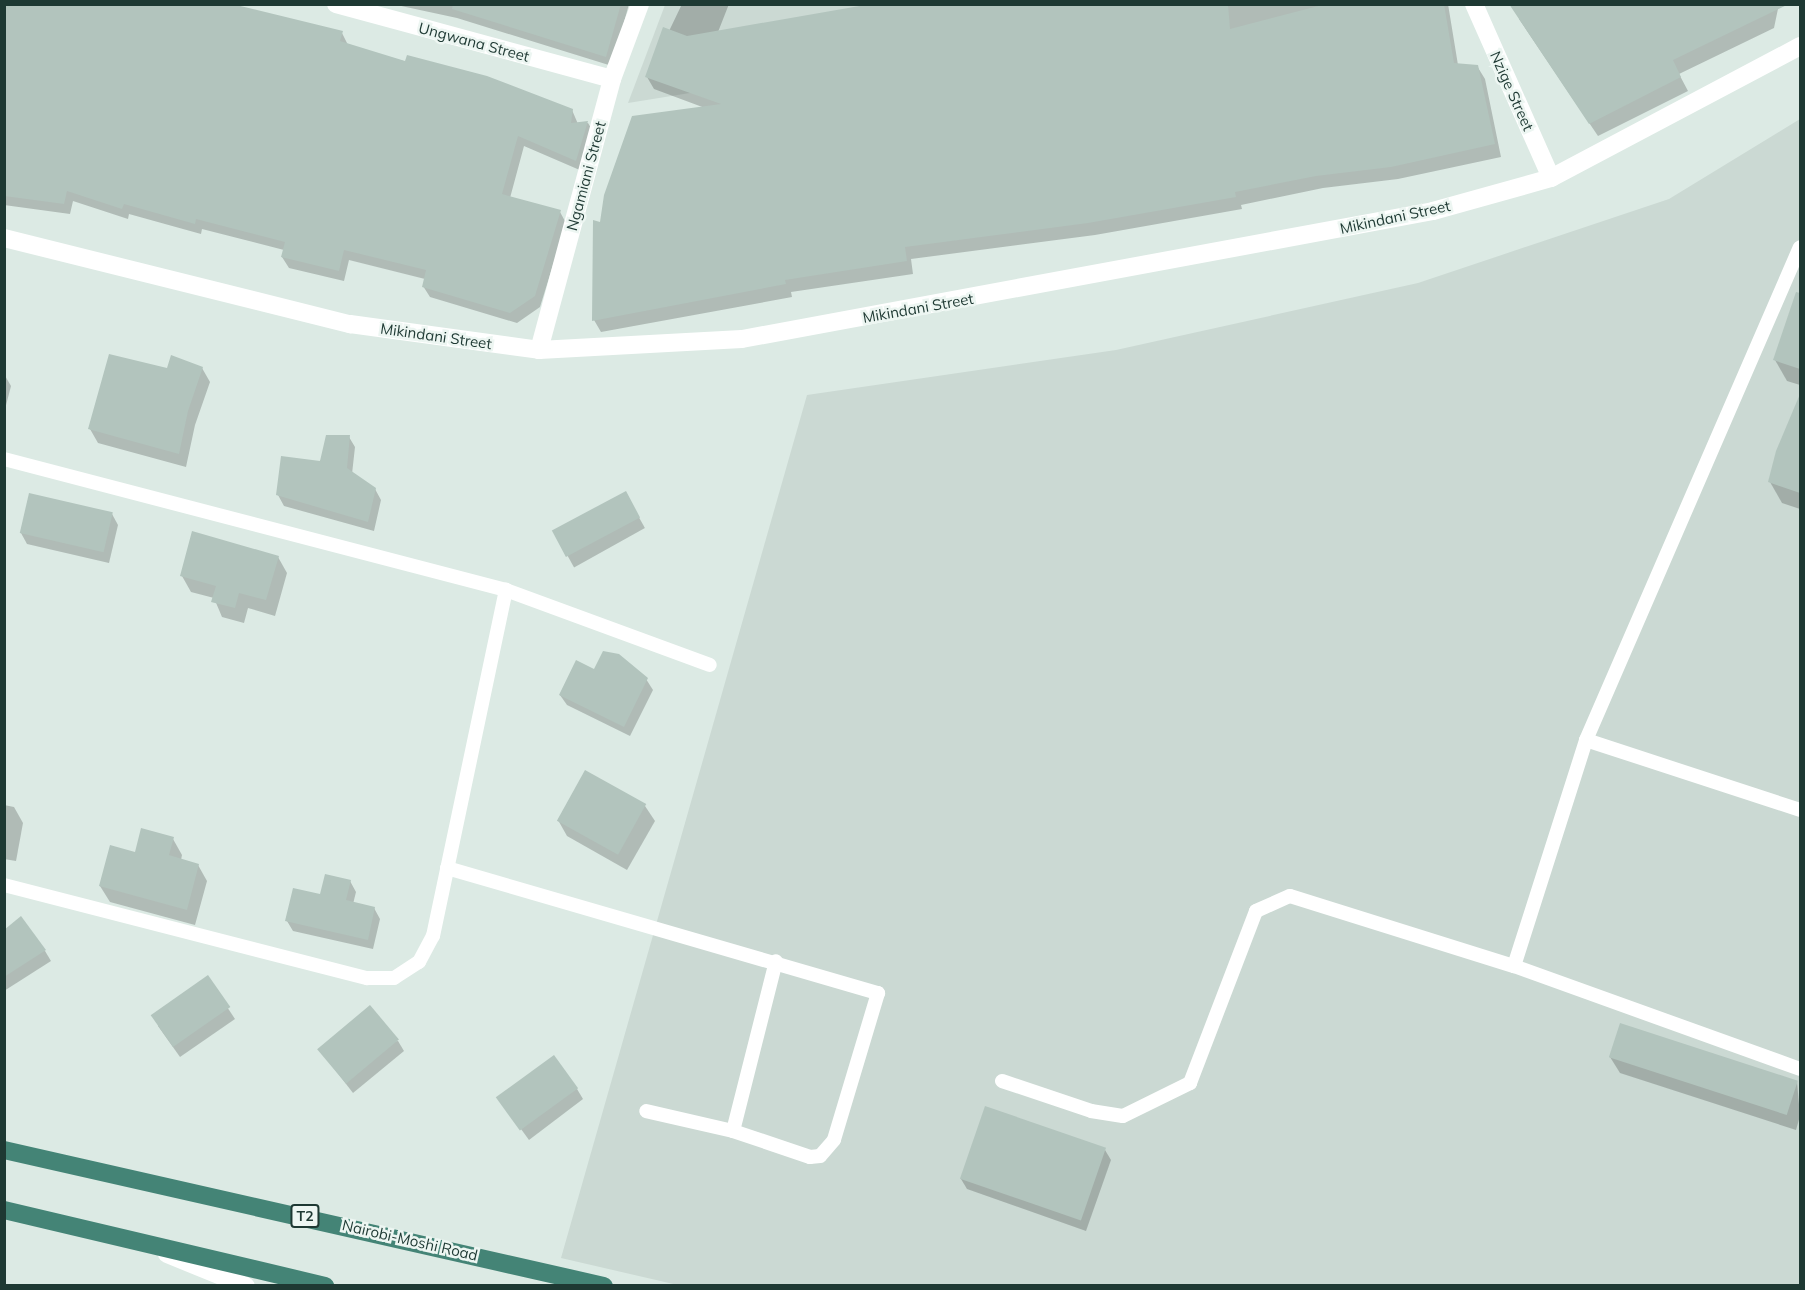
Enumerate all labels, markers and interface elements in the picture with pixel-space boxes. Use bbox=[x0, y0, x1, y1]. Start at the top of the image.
street label: Ungwana Street bbox=[417, 19, 531, 65]
street label: Nzige Street bbox=[1486, 48, 1538, 134]
street label: Ngamiani Street bbox=[563, 119, 609, 233]
street label: Mikindani Street bbox=[1338, 197, 1452, 237]
street label: Mikindani Street bbox=[861, 289, 975, 327]
street label: Mikindani Street bbox=[379, 319, 493, 353]
road number: T2 bbox=[290, 1205, 320, 1227]
street label: Nairobi-Moshi Road bbox=[340, 1216, 480, 1264]

